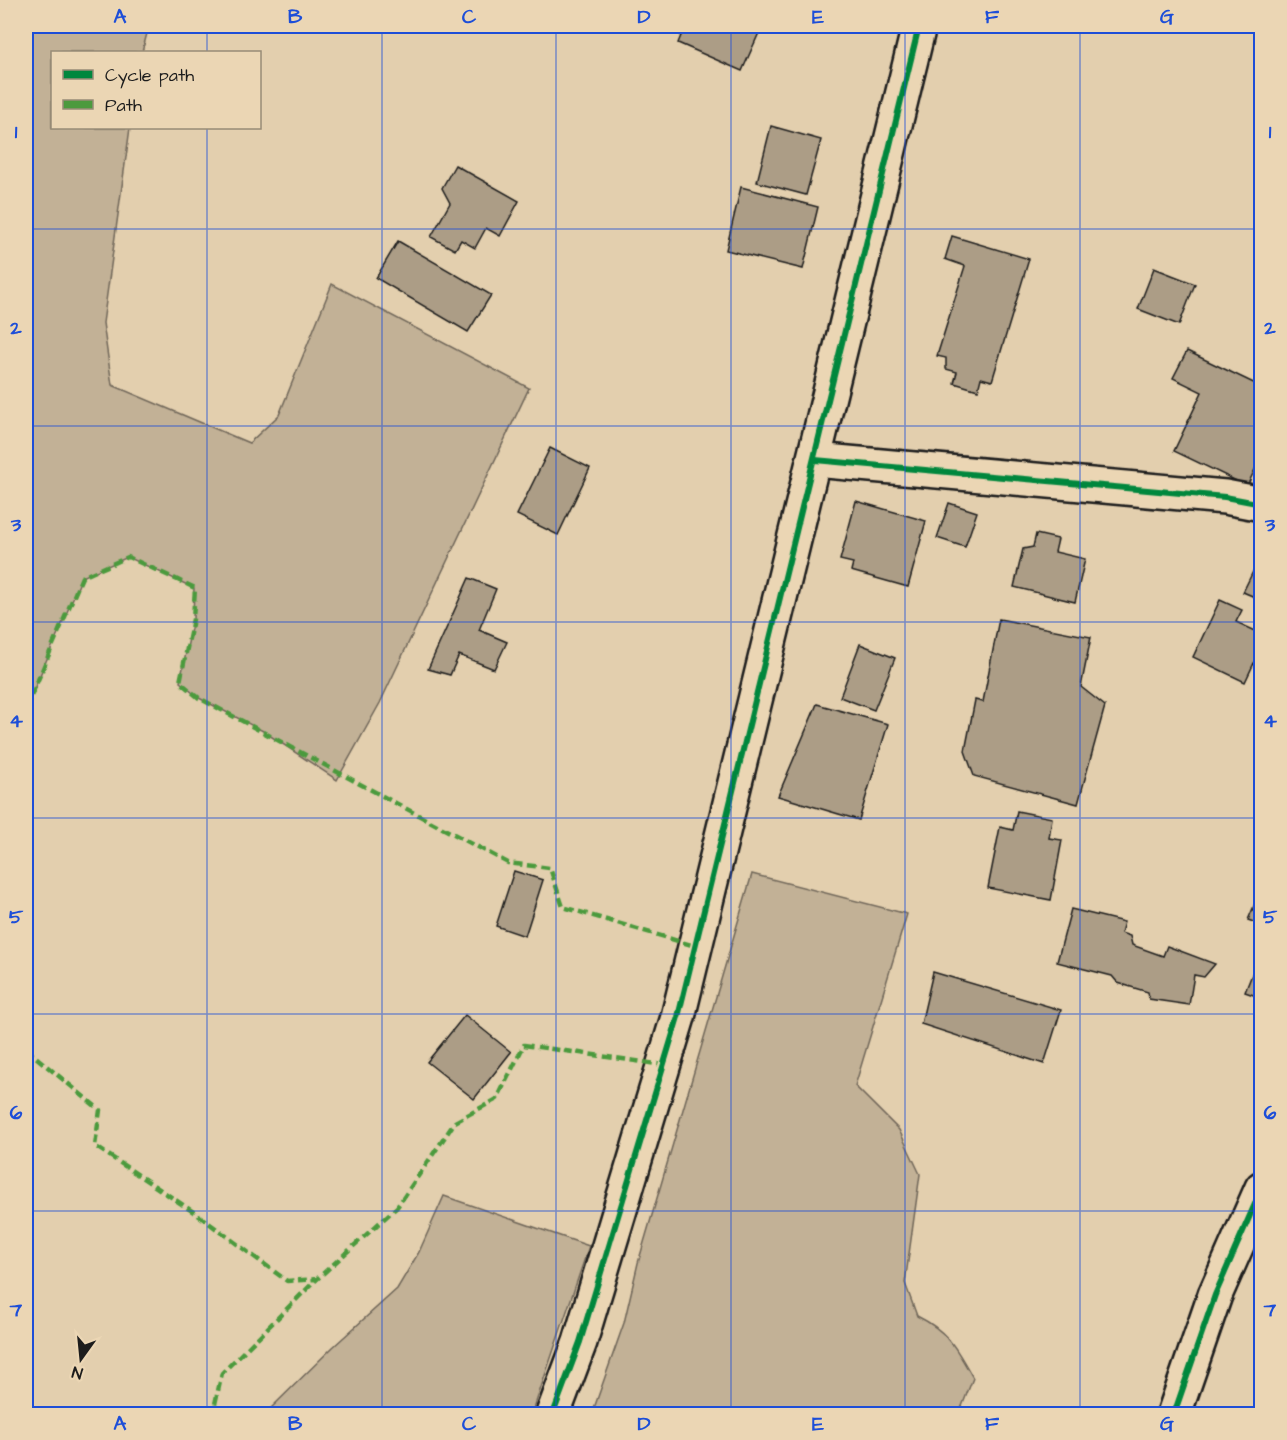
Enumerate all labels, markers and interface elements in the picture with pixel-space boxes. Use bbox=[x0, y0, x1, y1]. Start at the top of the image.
text: A bbox=[114, 3, 127, 31]
text: B bbox=[288, 3, 303, 31]
text: C bbox=[462, 3, 477, 31]
text: D bbox=[638, 3, 651, 31]
text: E bbox=[812, 3, 824, 31]
text: F bbox=[985, 3, 1000, 31]
text: G bbox=[1160, 3, 1174, 31]
legend bbox=[51, 51, 261, 129]
text: Cycle path bbox=[105, 63, 194, 89]
text: Path bbox=[105, 93, 142, 118]
text: 1 bbox=[15, 118, 18, 146]
text: 1 bbox=[1269, 118, 1272, 146]
text: 2 bbox=[9, 314, 22, 342]
text: 2 bbox=[1263, 314, 1276, 342]
text: 3 bbox=[10, 511, 22, 539]
text: 3 bbox=[1264, 511, 1276, 539]
text: 4 bbox=[9, 707, 23, 735]
text: 4 bbox=[1263, 707, 1277, 735]
text: 5 bbox=[9, 903, 24, 931]
text: 5 bbox=[1263, 903, 1278, 931]
text: 6 bbox=[10, 1099, 23, 1127]
text: 6 bbox=[1264, 1099, 1277, 1127]
text: 7 bbox=[9, 1296, 23, 1324]
text: 7 bbox=[1263, 1296, 1277, 1324]
north arrow bbox=[51, 1329, 111, 1389]
text: N bbox=[70, 1361, 85, 1384]
text: A bbox=[114, 1410, 127, 1438]
text: B bbox=[288, 1410, 303, 1438]
text: C bbox=[462, 1410, 477, 1438]
text: D bbox=[638, 1410, 651, 1438]
text: E bbox=[812, 1410, 824, 1438]
text: F bbox=[985, 1410, 1000, 1438]
text: G bbox=[1160, 1410, 1174, 1438]

